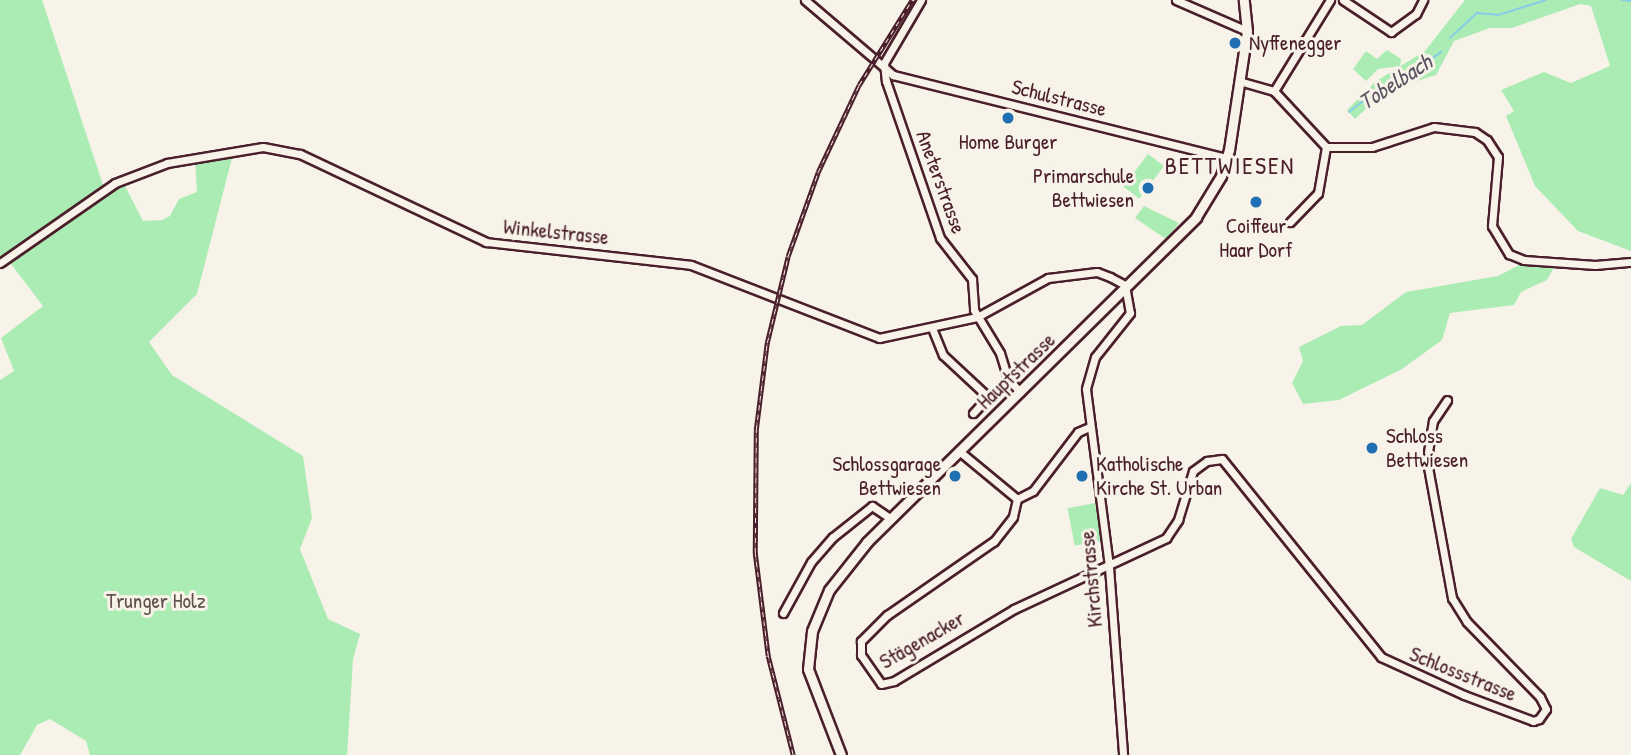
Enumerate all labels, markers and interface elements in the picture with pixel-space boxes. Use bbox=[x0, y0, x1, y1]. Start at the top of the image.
place label: Nyffenegger bbox=[1249, 30, 1341, 56]
marker: Nyffenegger bbox=[1227, 35, 1243, 51]
water label: Tobelbach bbox=[1353, 48, 1437, 116]
street label: Schulstrasse bbox=[1009, 74, 1109, 122]
marker: Home Burger bbox=[1000, 110, 1016, 126]
street label: Aneterstrasse bbox=[911, 127, 971, 237]
place label: Home Burger bbox=[959, 129, 1057, 155]
district label: BETTWIESEN bbox=[1166, 152, 1294, 180]
place label: Primarschule Bettwiesen bbox=[1033, 163, 1134, 213]
marker: Primarschule Bettwiesen bbox=[1140, 180, 1156, 196]
marker: Coiffeur Haar Dorf bbox=[1248, 194, 1264, 210]
place label: Coiffeur Haar Dorf bbox=[1219, 213, 1293, 263]
street label: Winkelstrasse bbox=[502, 214, 610, 250]
street label: Hauptstrasse bbox=[972, 328, 1060, 414]
place label: Schloss Bettwiesen bbox=[1386, 423, 1468, 473]
marker: Schloss Bettwiesen bbox=[1364, 440, 1380, 456]
place label: Schlossgarage Bettwiesen bbox=[833, 451, 941, 501]
place label: Katholische Kirche St. Urban bbox=[1096, 451, 1222, 501]
marker: Schlossgarage Bettwiesen bbox=[947, 468, 963, 484]
marker: Katholische Kirche St. Urban bbox=[1074, 468, 1090, 484]
street label: Kirchstrasse bbox=[1074, 530, 1108, 628]
park label: Trunger Holz bbox=[106, 588, 206, 614]
street label: Stägenacker bbox=[875, 606, 969, 674]
street label: Schlossstrasse bbox=[1406, 641, 1520, 707]

